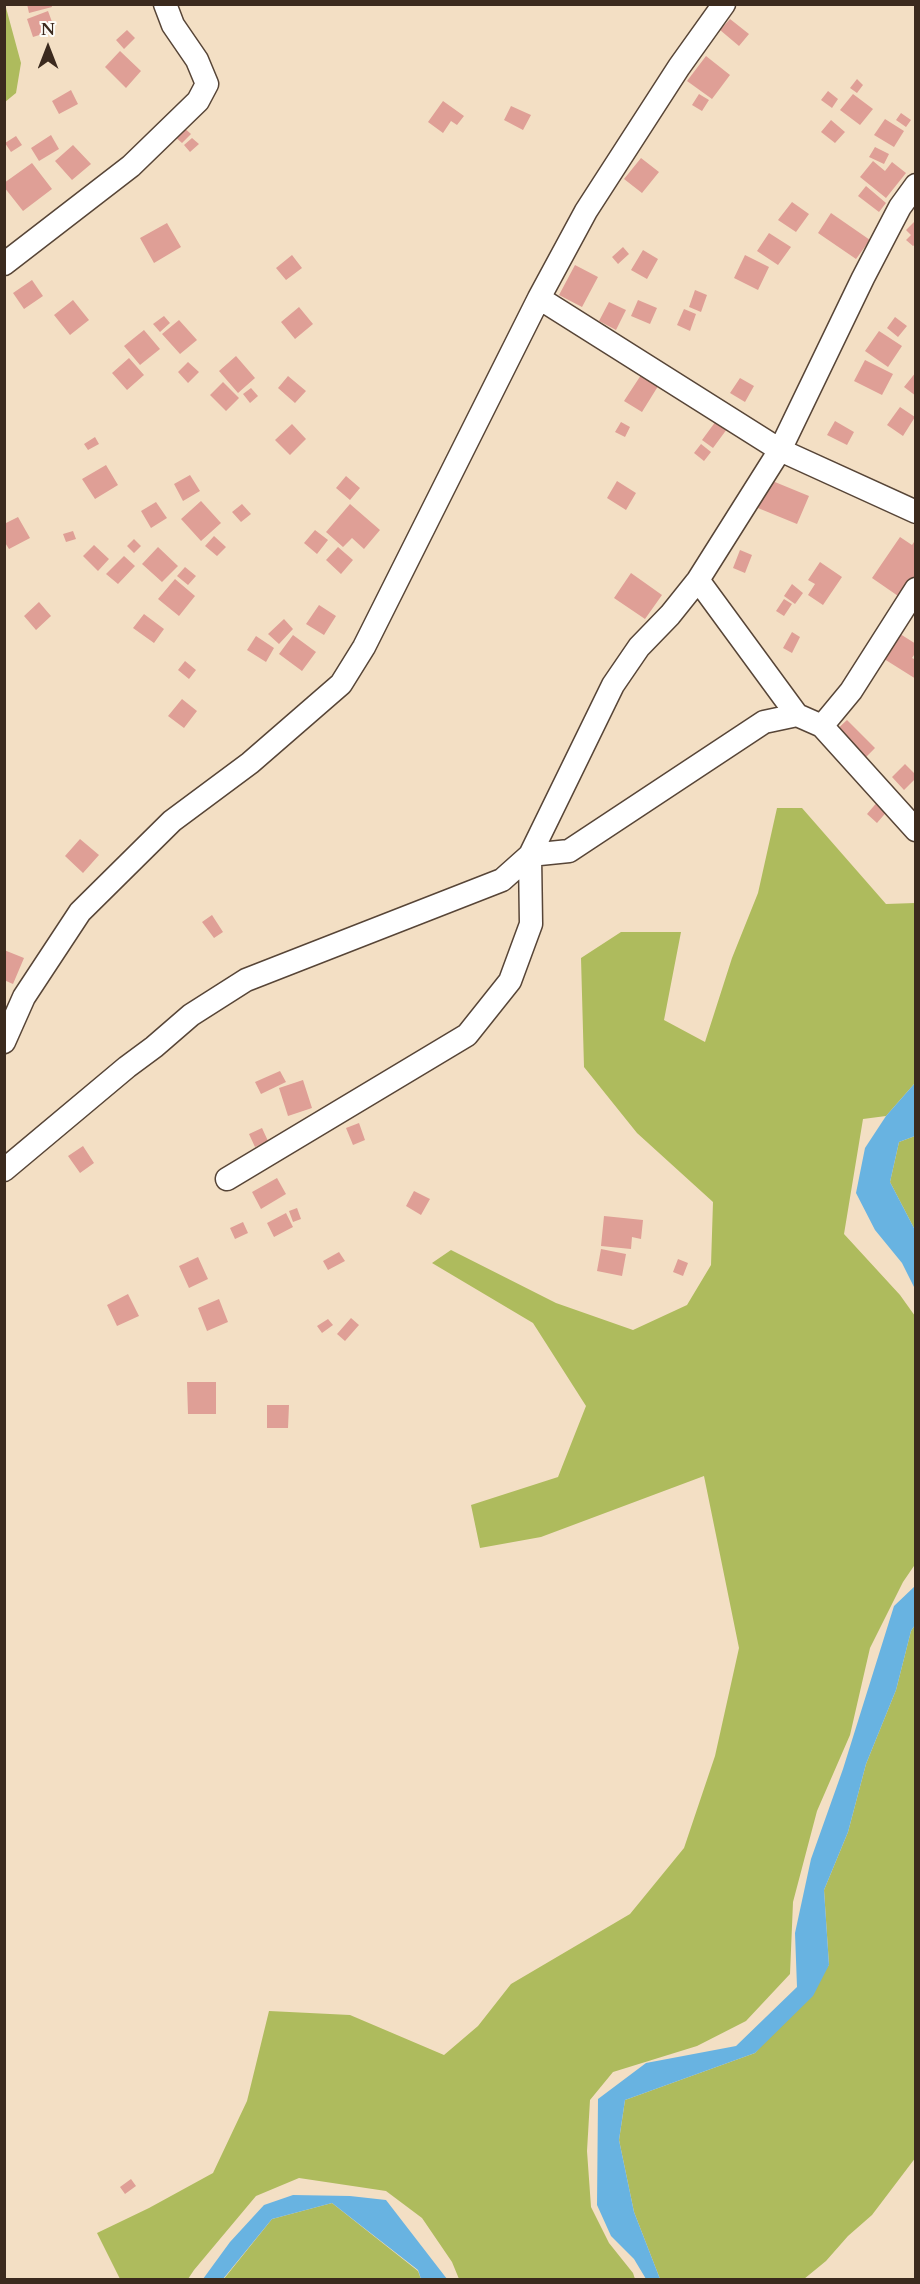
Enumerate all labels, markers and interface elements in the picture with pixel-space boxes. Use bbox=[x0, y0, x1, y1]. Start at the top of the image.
north arrow bbox=[18, 18, 78, 78]
text: N bbox=[41, 19, 55, 41]

